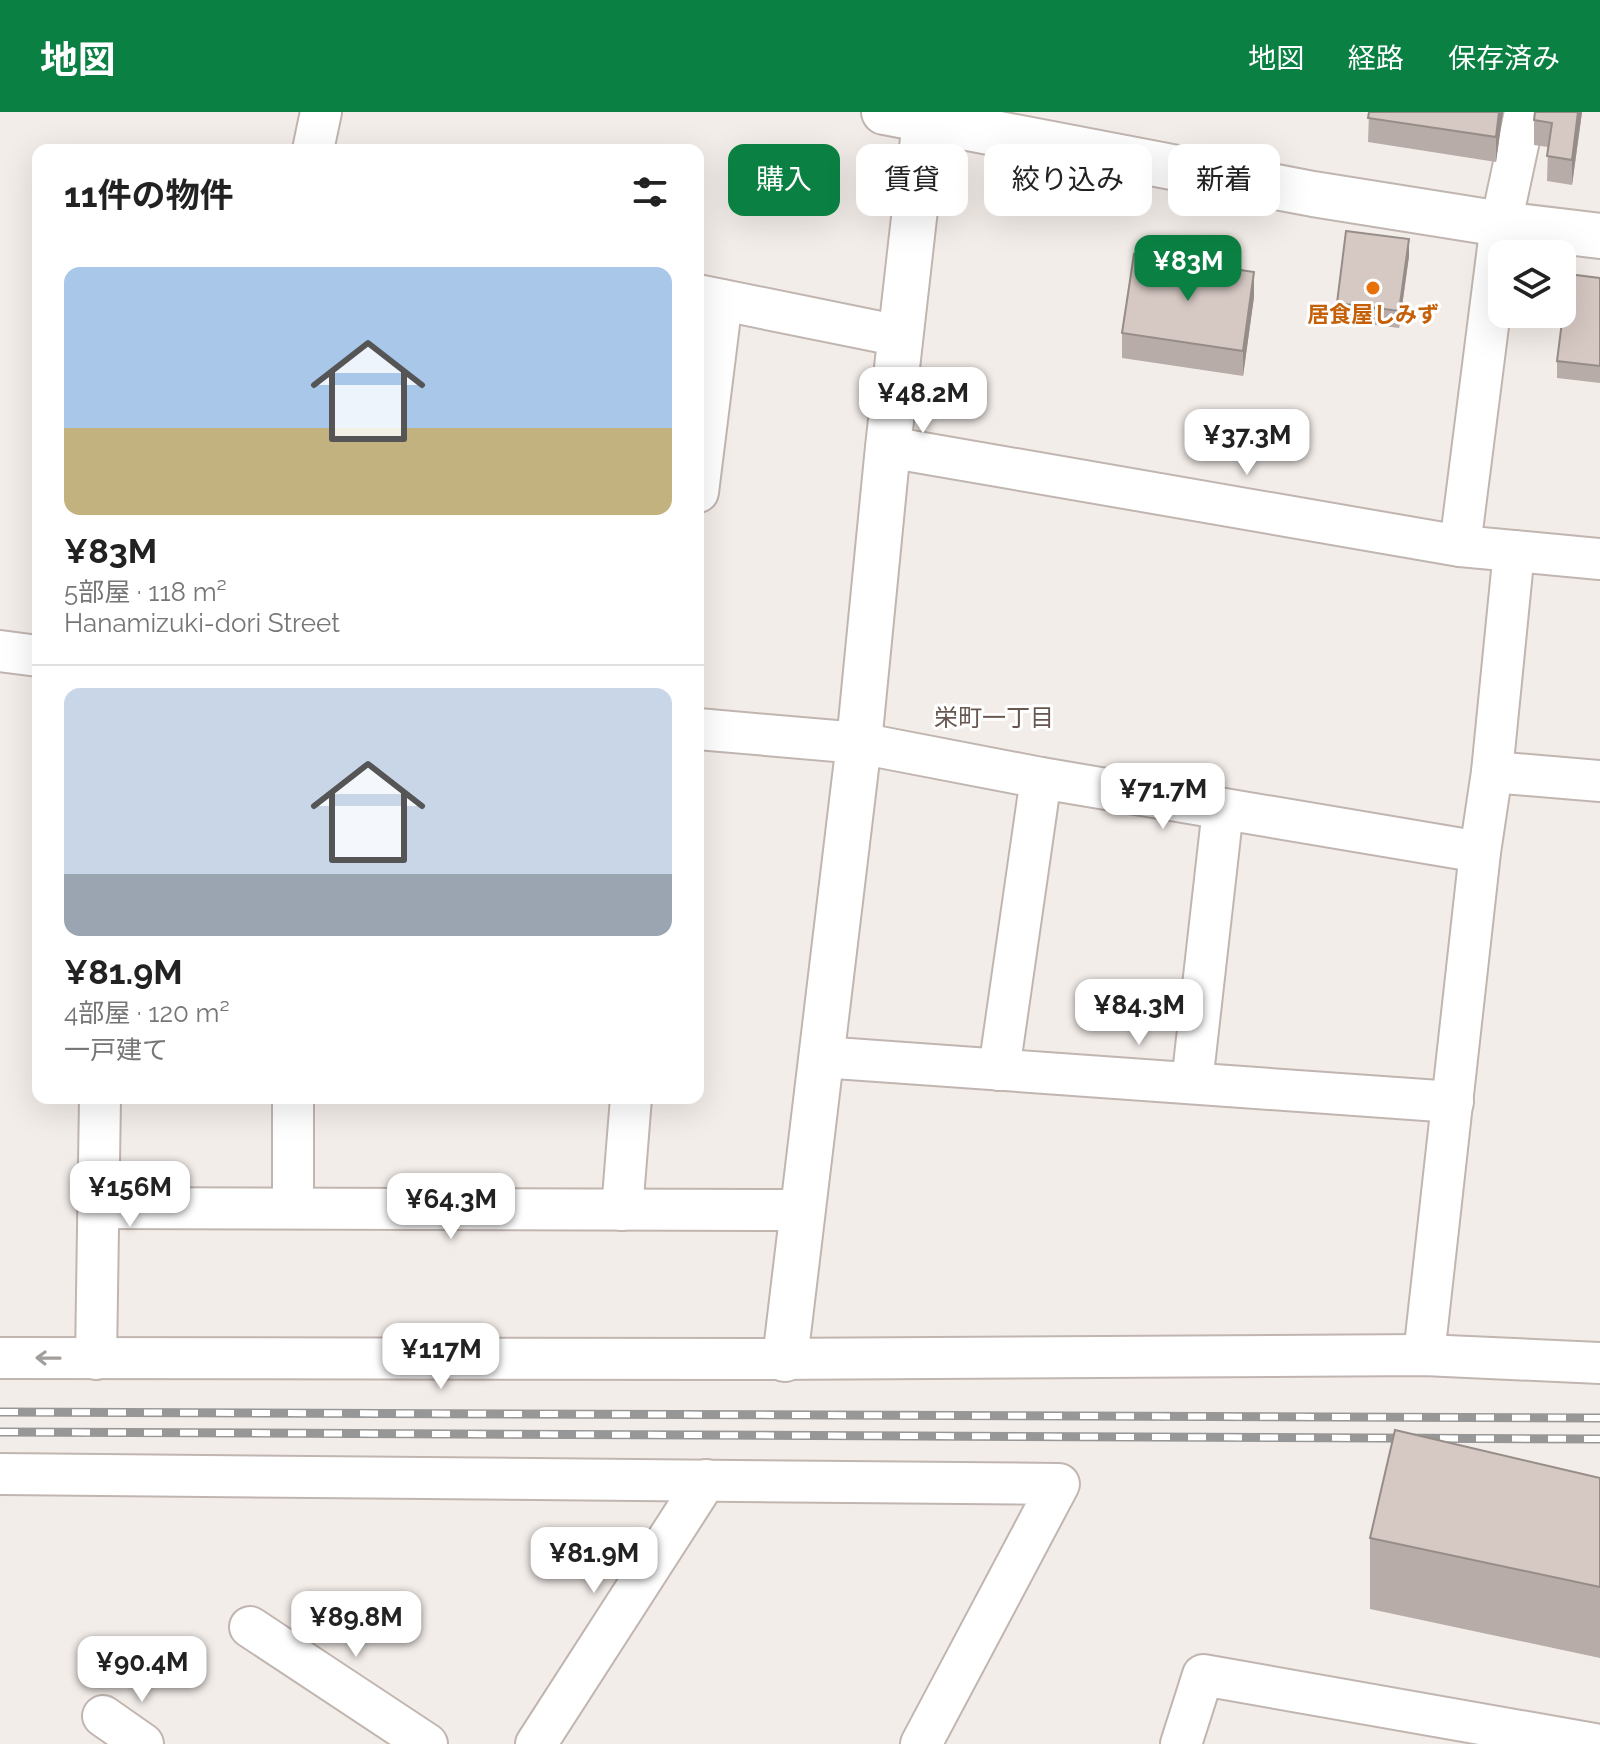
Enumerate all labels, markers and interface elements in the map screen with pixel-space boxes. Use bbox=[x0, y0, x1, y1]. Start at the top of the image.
text: 地図 bbox=[40, 37, 116, 82]
text: 地図 bbox=[1248, 42, 1304, 75]
text: 経路 bbox=[1348, 42, 1404, 75]
text: 保存済み bbox=[1448, 42, 1560, 75]
chip: 購入 bbox=[728, 144, 840, 216]
chip: 賃貸 bbox=[856, 144, 968, 216]
chip: 絞り込み bbox=[984, 144, 1152, 216]
chip: 新着 bbox=[1168, 144, 1280, 216]
icon: filters bbox=[628, 170, 672, 214]
text: 11件の物件 bbox=[64, 175, 234, 215]
pin: ¥83M bbox=[1141, 235, 1235, 303]
map controls bbox=[1488, 240, 1576, 328]
button: layers bbox=[1488, 240, 1576, 328]
text: ¥83M bbox=[1152, 246, 1224, 276]
marker: 居食屋しみず bbox=[1364, 279, 1382, 297]
place label: 居食屋しみず bbox=[1307, 301, 1439, 327]
icon: home bbox=[296, 319, 440, 463]
pin: ¥48.2M bbox=[858, 367, 988, 435]
text: ¥48.2M bbox=[877, 378, 969, 408]
pin: ¥37.3M bbox=[1182, 409, 1312, 477]
text: ¥37.3M bbox=[1202, 420, 1292, 450]
text: ¥83M bbox=[64, 531, 157, 571]
text: 5部屋 · 118 m² bbox=[64, 577, 227, 607]
text: Hanamizuki-dori Street bbox=[64, 608, 340, 638]
district label: 栄町一丁目 bbox=[934, 703, 1054, 732]
icon: home bbox=[296, 740, 440, 884]
pin: ¥71.7M bbox=[1098, 763, 1228, 831]
text: ¥71.7M bbox=[1119, 774, 1207, 804]
text: ¥81.9M bbox=[64, 952, 183, 992]
pin: ¥84.3M bbox=[1074, 979, 1204, 1047]
text: ¥84.3M bbox=[1093, 990, 1185, 1020]
text: 4部屋 · 120 m² bbox=[64, 998, 230, 1028]
text: 一戸建て bbox=[64, 1035, 168, 1065]
pin: ¥156M bbox=[74, 1161, 186, 1229]
text: ¥156M bbox=[88, 1172, 172, 1202]
pin: ¥64.3M bbox=[386, 1173, 516, 1241]
text: ¥64.3M bbox=[405, 1184, 497, 1214]
pin: ¥117M bbox=[385, 1323, 497, 1391]
text: ¥117M bbox=[400, 1334, 482, 1364]
one-way arrow bbox=[35, 1350, 62, 1366]
pin: ¥81.9M bbox=[529, 1527, 659, 1595]
text: ¥81.9M bbox=[549, 1538, 639, 1568]
pin: ¥89.8M bbox=[291, 1591, 421, 1659]
text: ¥89.8M bbox=[309, 1602, 403, 1632]
pin: ¥90.4M bbox=[77, 1636, 207, 1704]
text: ¥90.4M bbox=[96, 1647, 188, 1677]

